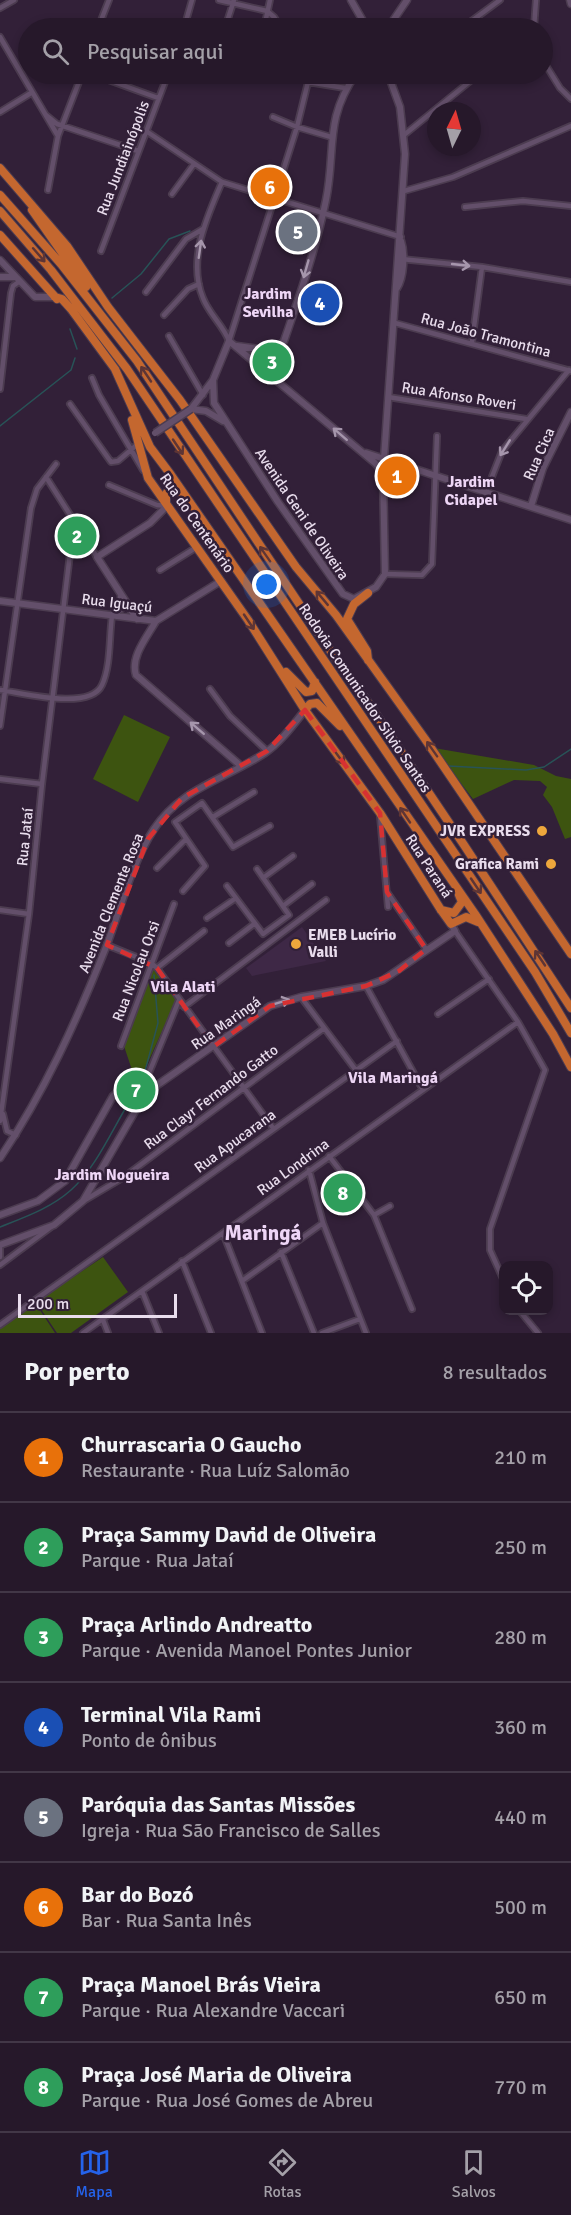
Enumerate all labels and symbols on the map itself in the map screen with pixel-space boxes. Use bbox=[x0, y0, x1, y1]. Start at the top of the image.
street label: Rua Jundiainópolis bbox=[93, 98, 153, 218]
north arrow bbox=[427, 102, 481, 156]
pin: 6 bbox=[250, 164, 290, 210]
pin: 5 bbox=[278, 210, 318, 254]
one-way arrow bbox=[194, 240, 205, 260]
one-way arrow bbox=[32, 247, 45, 263]
one-way arrow bbox=[300, 259, 311, 278]
one-way arrow bbox=[450, 260, 470, 271]
pin: 4 bbox=[300, 280, 340, 326]
district label: Jardim Sevilha bbox=[243, 284, 293, 322]
street label: Rua João Tramontina bbox=[419, 309, 553, 361]
pin: 3 bbox=[252, 340, 292, 385]
one-way arrow bbox=[140, 366, 152, 382]
street label: Rua Afonso Roveri bbox=[400, 378, 518, 414]
street label: Rua Cica bbox=[519, 425, 559, 483]
one-way arrow bbox=[333, 427, 348, 441]
one-way arrow bbox=[172, 438, 184, 454]
one-way arrow bbox=[499, 439, 511, 455]
street label: Avenida Geni de Oliveira bbox=[251, 445, 353, 583]
pin: 1 bbox=[378, 454, 416, 498]
street label: Rua do Centenário bbox=[156, 470, 238, 576]
district label: Jardim Cidapel bbox=[445, 472, 497, 510]
pin: 2 bbox=[58, 514, 97, 558]
one-way arrow bbox=[259, 546, 271, 563]
your location bbox=[252, 570, 281, 599]
street label: Rua Iguaçú bbox=[81, 590, 153, 616]
one-way arrow bbox=[315, 590, 328, 606]
street label: Rodovia Comunicador Silvio Santos bbox=[295, 600, 435, 796]
one-way arrow bbox=[243, 614, 256, 631]
one-way arrow bbox=[189, 722, 205, 735]
one-way arrow bbox=[426, 742, 438, 758]
one-way arrow bbox=[333, 749, 345, 765]
street label: Rua Jataí bbox=[13, 807, 37, 867]
one-way arrow bbox=[399, 808, 411, 824]
place label: JVR EXPRESS bbox=[440, 822, 530, 840]
marker: JVR EXPRESS bbox=[535, 824, 549, 838]
street label: Avenida Clemente Rosa bbox=[75, 830, 147, 976]
street label: Rua Paraná bbox=[402, 831, 456, 901]
place label: Grafica Rami bbox=[455, 855, 539, 873]
marker: Grafica Rami bbox=[544, 857, 558, 871]
one-way arrow bbox=[470, 877, 482, 894]
street label: Rua Nicolau Orsi bbox=[109, 918, 163, 1024]
place label: EMEB Lucírio Valli bbox=[308, 926, 397, 961]
marker: EMEB Lucírio Valli bbox=[289, 937, 303, 951]
one-way arrow bbox=[534, 951, 546, 967]
district label: Vila Alati bbox=[150, 977, 216, 997]
street label: Rua Maringá bbox=[188, 992, 264, 1054]
one-way arrow bbox=[271, 996, 290, 1007]
street label: Rua Clayr Fernando Gatto bbox=[140, 1041, 282, 1153]
pin: 7 bbox=[116, 1068, 156, 1112]
district label: Vila Maringá bbox=[348, 1068, 438, 1088]
street label: Rua Apucarana bbox=[191, 1105, 279, 1177]
street label: Rua Londrina bbox=[253, 1135, 333, 1199]
district label: Jardim Nogueira bbox=[54, 1165, 170, 1185]
pin: 8 bbox=[324, 1170, 362, 1216]
district label: Maringá bbox=[225, 1220, 302, 1246]
scale bar bbox=[18, 1291, 177, 1318]

